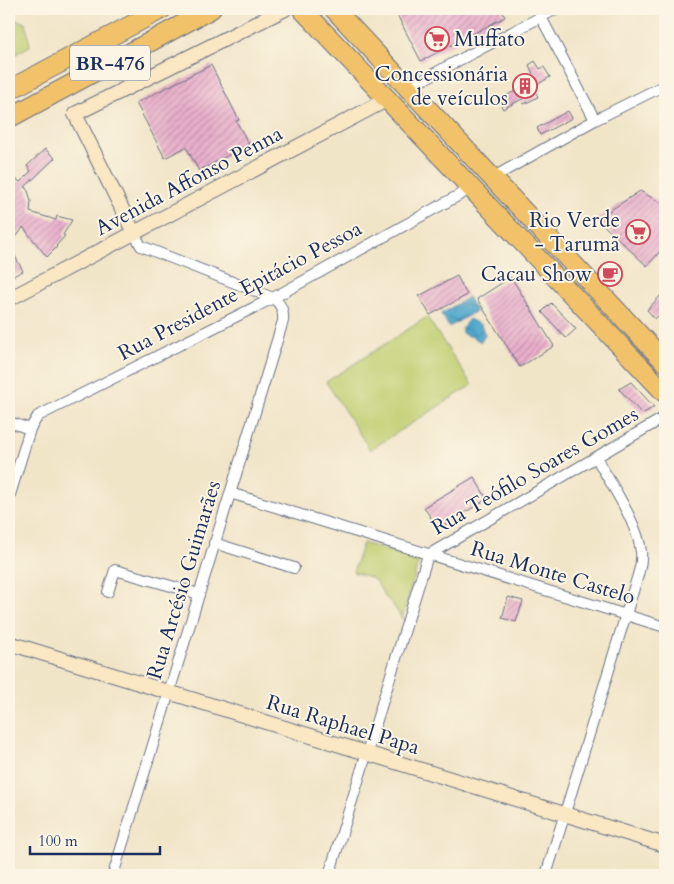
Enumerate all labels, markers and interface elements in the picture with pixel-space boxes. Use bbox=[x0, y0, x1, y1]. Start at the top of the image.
place label: Muffato bbox=[454, 25, 525, 54]
supermarket icon: Muffato bbox=[424, 26, 450, 52]
road number: BR-476 bbox=[70, 46, 150, 80]
place label: Concessionária de veículos bbox=[375, 60, 508, 113]
building icon: Concessionária de veículos bbox=[512, 73, 538, 99]
street label: Avenida Affonso Penna bbox=[90, 119, 288, 243]
place label: Rio Verde - Tarumã bbox=[529, 206, 620, 259]
street label: Rua Presidente Epitácio Pessoa bbox=[113, 214, 367, 368]
supermarket icon: Rio Verde - Tarumã bbox=[625, 219, 651, 245]
place label: Cacau Show bbox=[481, 260, 592, 289]
cafe icon: Cacau Show bbox=[597, 261, 623, 287]
street label: Rua Teófilo Soares Gomes bbox=[426, 400, 644, 542]
street label: Rua Arcésio Guimarães bbox=[140, 477, 228, 683]
street label: Rua Monte Castelo bbox=[467, 534, 639, 612]
street label: Rua Raphael Papa bbox=[263, 688, 423, 762]
scale bar bbox=[30, 824, 160, 856]
text: 100 m bbox=[38, 831, 78, 851]

